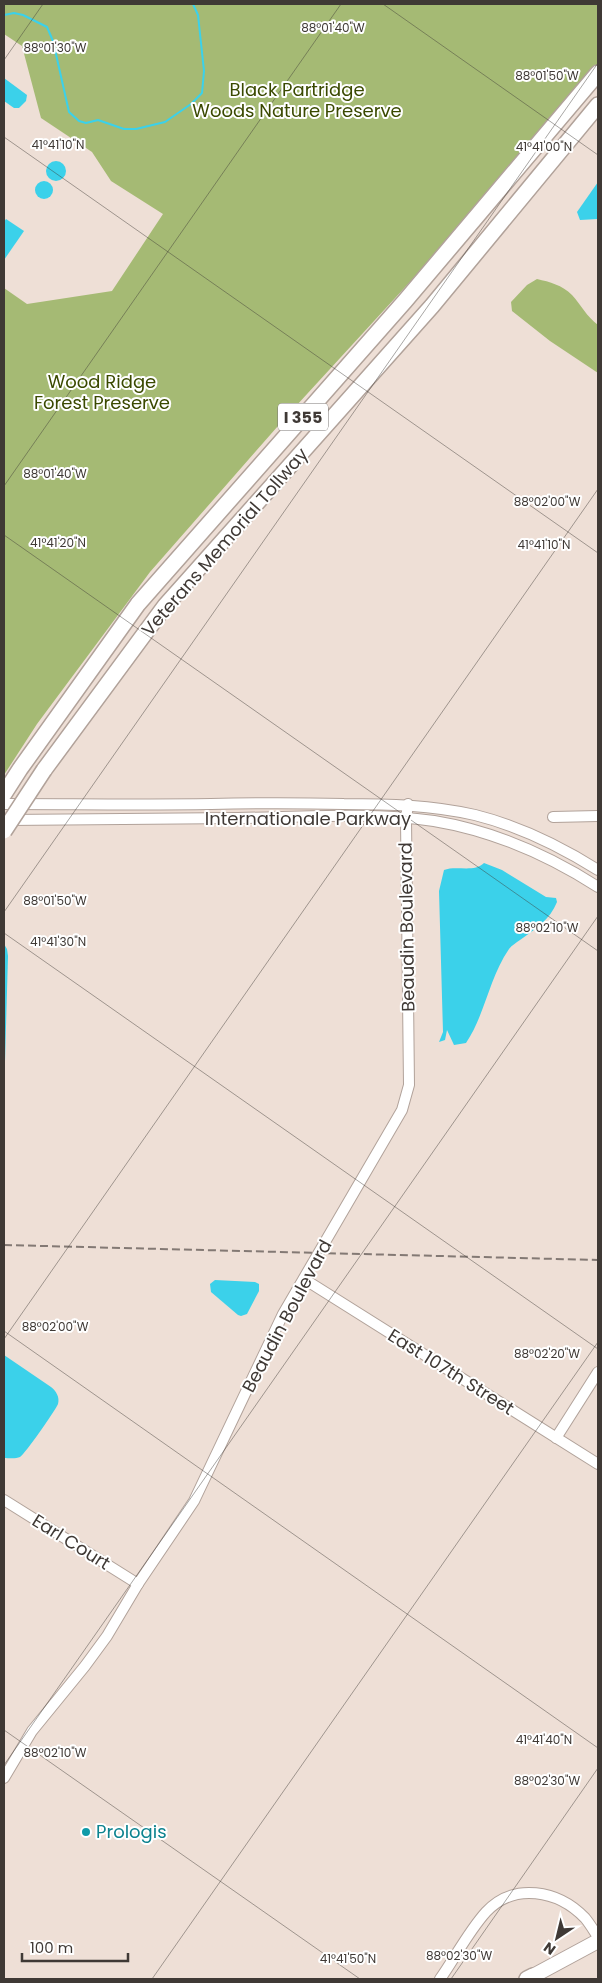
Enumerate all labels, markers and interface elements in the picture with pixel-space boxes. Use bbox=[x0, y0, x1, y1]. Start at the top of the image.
text: 88°01'40"W bbox=[301, 19, 365, 36]
text: 88°01'30"W bbox=[23, 39, 87, 56]
text: 88°01'50"W bbox=[515, 67, 579, 84]
park label: Black Partridge Woods Nature Preserve bbox=[192, 77, 402, 123]
text: 41°41'10"N bbox=[32, 136, 84, 153]
text: 41°41'00"N bbox=[516, 138, 572, 155]
park label: Wood Ridge Forest Preserve bbox=[34, 369, 170, 415]
road number: I 355 bbox=[278, 404, 328, 431]
street label: Veterans Memorial Tollway bbox=[136, 442, 313, 641]
text: 88°01'40"W bbox=[23, 465, 87, 482]
text: 88°02'00"W bbox=[514, 493, 581, 510]
text: 41°41'20"N bbox=[30, 534, 86, 551]
text: 41°41'10"N bbox=[518, 536, 570, 553]
street label: Internationale Parkway bbox=[205, 806, 411, 831]
street label: Beaudin Boulevard bbox=[393, 842, 420, 1012]
text: 88°01'50"W bbox=[23, 892, 87, 909]
text: 88°02'10"W bbox=[515, 919, 579, 936]
text: 41°41'30"N bbox=[30, 933, 86, 950]
street label: Beaudin Boulevard bbox=[236, 1235, 337, 1397]
text: 88°02'00"W bbox=[22, 1318, 89, 1335]
street label: East 107th Street bbox=[383, 1323, 519, 1421]
text: 88°02'20"W bbox=[514, 1345, 580, 1362]
street label: Earl Court bbox=[28, 1508, 115, 1575]
text: 41°41'40"N bbox=[516, 1731, 572, 1748]
text: 88°02'10"W bbox=[23, 1744, 87, 1761]
text: 88°02'30"W bbox=[514, 1772, 580, 1789]
place label: Prologis bbox=[96, 1819, 167, 1844]
marker: Prologis bbox=[80, 1826, 92, 1838]
north arrow bbox=[532, 1913, 582, 1963]
scale bar bbox=[22, 1930, 129, 1962]
text: 100 m bbox=[30, 1937, 73, 1958]
text: N bbox=[539, 1937, 560, 1960]
text: 88°02'30"W bbox=[426, 1947, 492, 1964]
text: 41°41'50"N bbox=[320, 1950, 376, 1967]

